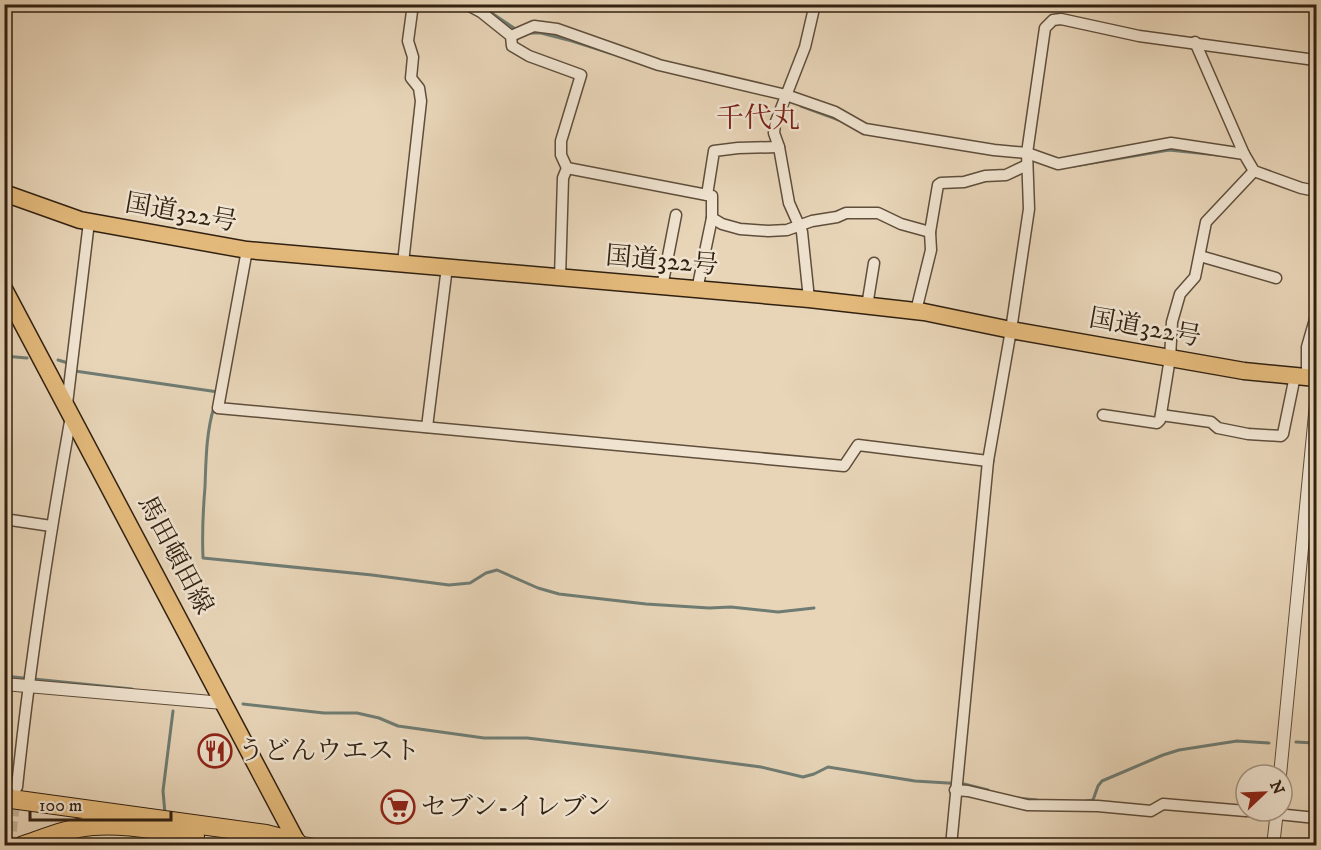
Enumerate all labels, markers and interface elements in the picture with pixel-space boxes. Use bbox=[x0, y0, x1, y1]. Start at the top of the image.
district label: 千代丸 bbox=[716, 101, 800, 136]
street label: 国道322号 bbox=[122, 187, 240, 239]
street label: 国道322号 bbox=[604, 240, 720, 282]
street label: 国道322号 bbox=[1086, 302, 1204, 354]
street label: 馬田頓田線 bbox=[130, 490, 220, 620]
restaurant icon: うどんウエスト bbox=[197, 733, 233, 769]
place label: うどんウエスト bbox=[238, 735, 420, 768]
north arrow bbox=[1234, 763, 1294, 823]
text: N bbox=[1265, 778, 1289, 797]
scale bar bbox=[30, 784, 171, 822]
supermarket icon: セブン-イレブン bbox=[380, 789, 416, 825]
place label: セブン-イレブン bbox=[421, 791, 611, 824]
text: 100 m bbox=[39, 795, 82, 817]

